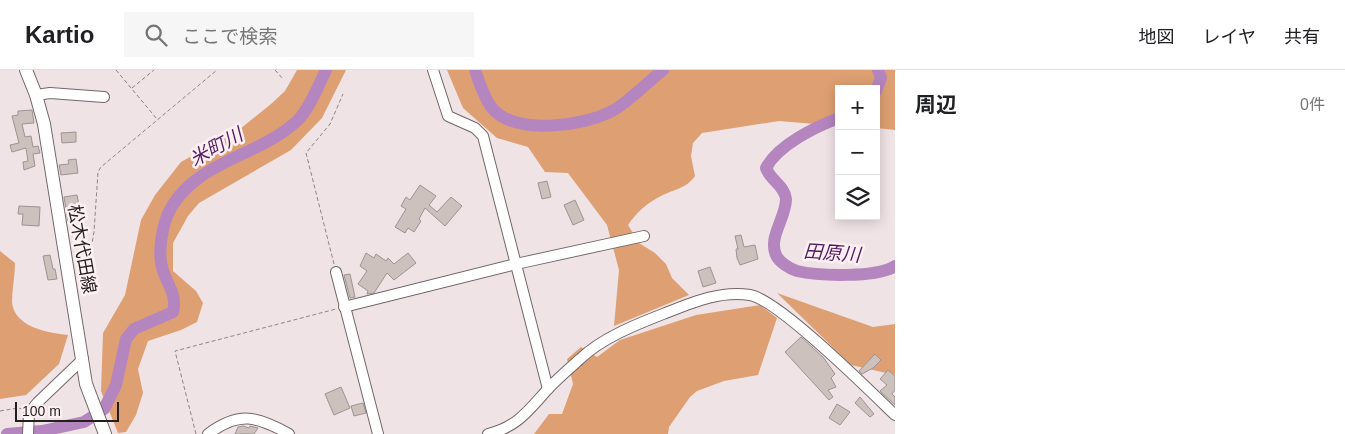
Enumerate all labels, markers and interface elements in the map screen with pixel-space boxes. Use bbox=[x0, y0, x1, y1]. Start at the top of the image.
search box bbox=[124, 12, 474, 57]
text: Kartio bbox=[25, 21, 94, 48]
icon: search bbox=[142, 21, 170, 49]
text: ここで検索 bbox=[182, 26, 277, 47]
text: 地図 bbox=[1139, 27, 1175, 47]
text: レイヤ bbox=[1203, 27, 1256, 47]
text: 共有 bbox=[1284, 27, 1320, 47]
map controls bbox=[835, 85, 880, 220]
button: + bbox=[835, 85, 880, 130]
text: 周辺 bbox=[915, 93, 957, 116]
text: 0件 bbox=[1300, 96, 1325, 113]
water label: 米町川 bbox=[186, 123, 248, 170]
button: − bbox=[835, 130, 880, 175]
button: layers bbox=[835, 175, 880, 220]
street label: 松木代田線 bbox=[64, 203, 100, 295]
water label: 田原川 bbox=[803, 241, 863, 266]
scale bar bbox=[15, 399, 119, 422]
text: 100 m bbox=[22, 403, 61, 419]

